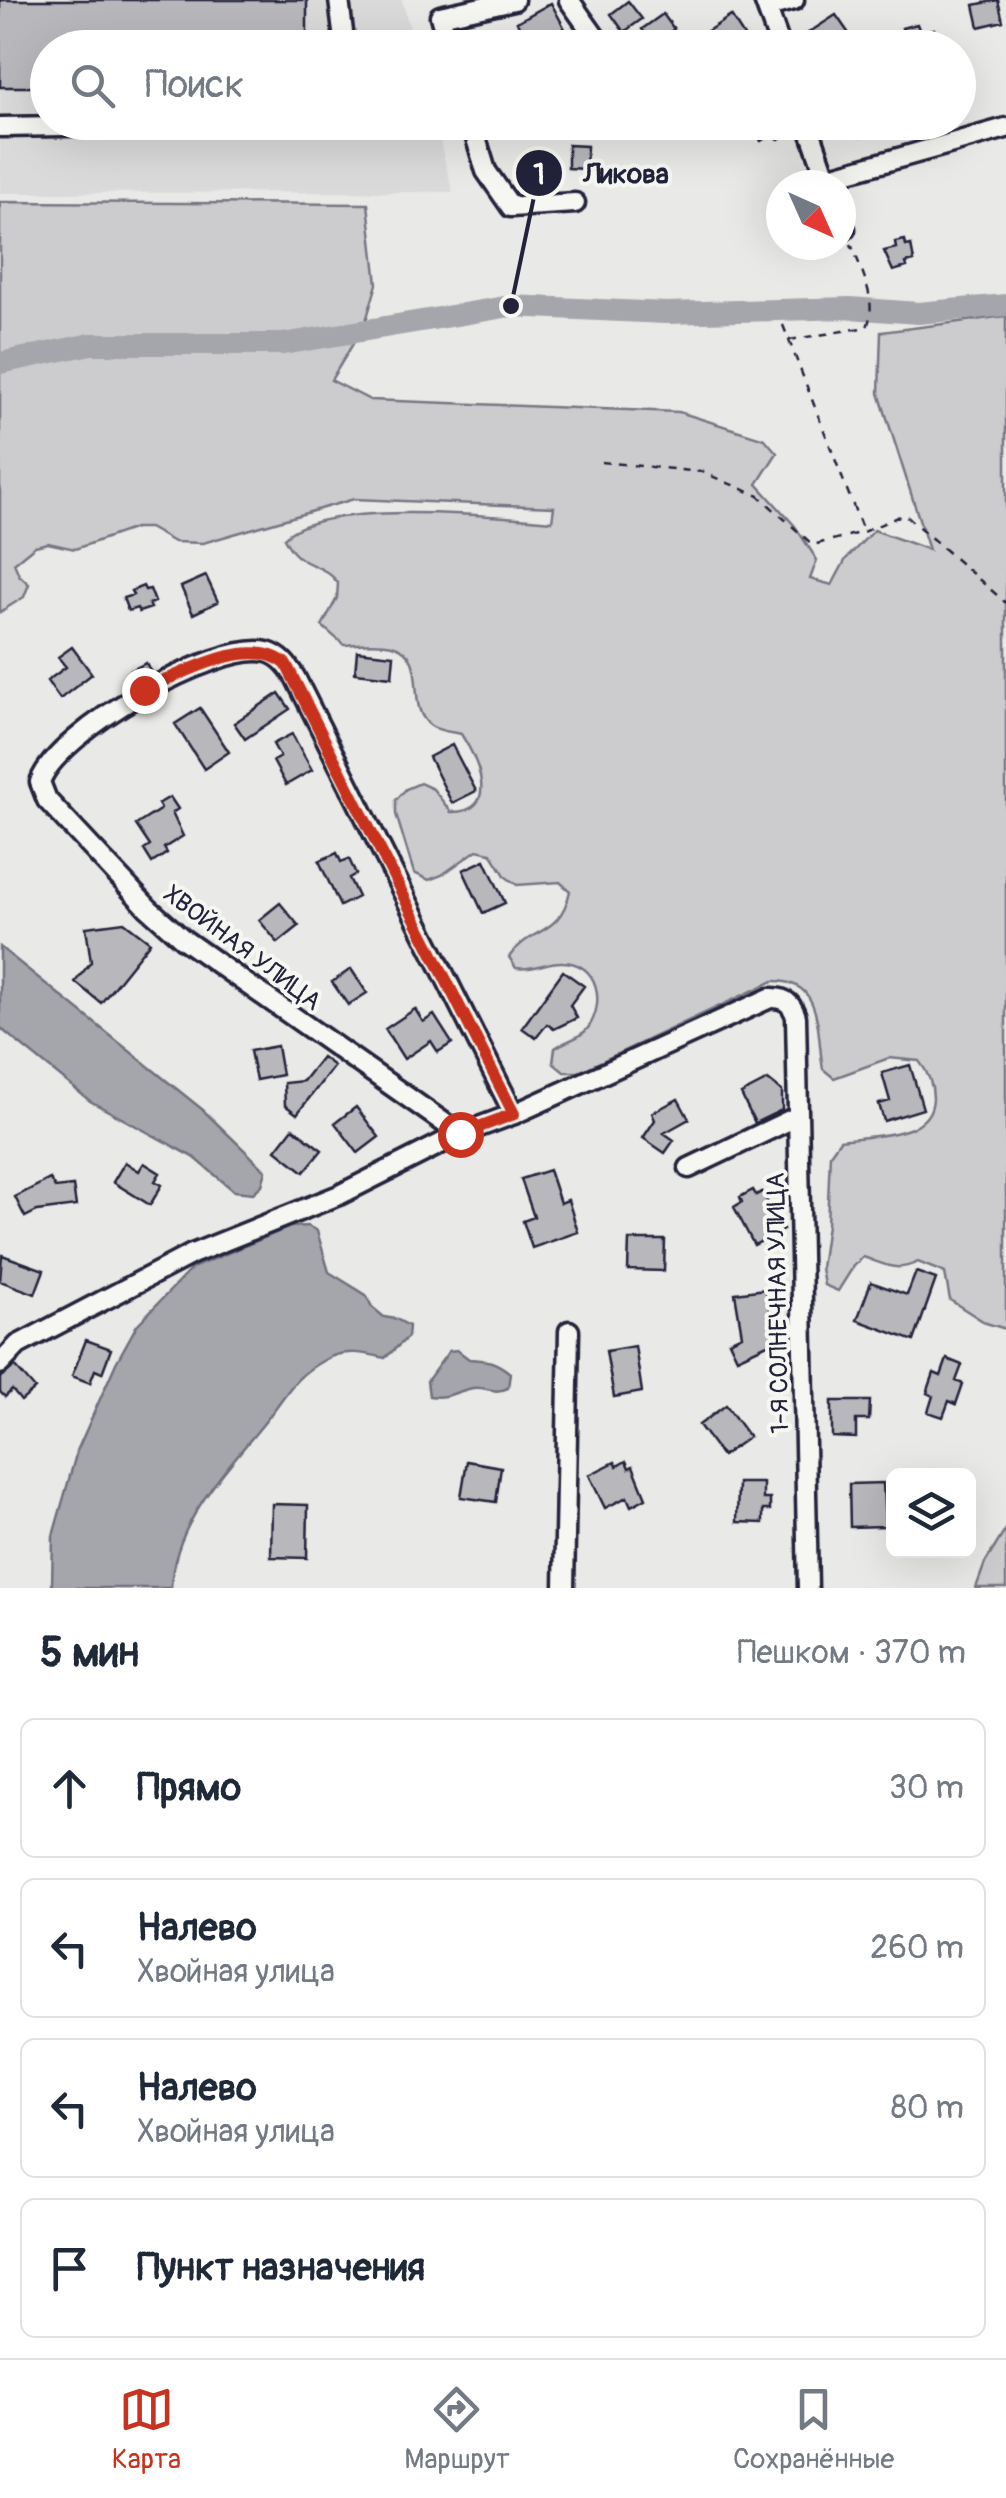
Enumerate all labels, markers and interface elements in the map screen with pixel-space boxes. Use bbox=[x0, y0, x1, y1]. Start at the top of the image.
search box bbox=[30, 30, 976, 140]
icon: search bbox=[65, 58, 120, 113]
text: Поиск bbox=[145, 61, 244, 109]
callout: Ликова bbox=[514, 144, 689, 202]
text: 1 bbox=[533, 156, 545, 193]
text: Ликова bbox=[582, 157, 669, 192]
north arrow bbox=[766, 170, 856, 260]
route end bbox=[122, 668, 168, 714]
street label: ХВОЙНАЯ УЛИЦА bbox=[157, 879, 327, 1018]
route start bbox=[438, 1112, 484, 1158]
street label: 1-Я СОЛНЕЧНАЯ УЛИЦА bbox=[761, 1172, 796, 1434]
map controls bbox=[886, 1468, 976, 1558]
button: layers bbox=[886, 1468, 976, 1558]
text: 5 мин bbox=[40, 1627, 139, 1679]
text: Пешком · 370 m bbox=[737, 1633, 966, 1673]
icon: ahead bbox=[42, 1761, 97, 1816]
text: Прямо bbox=[137, 1764, 241, 1812]
text: 30 m bbox=[889, 1768, 964, 1808]
text: Налево bbox=[137, 1904, 257, 1952]
icon: left bbox=[42, 1921, 97, 1976]
text: 260 m bbox=[870, 1928, 964, 1968]
text: Хвойная улица bbox=[137, 1952, 335, 1992]
text: Налево bbox=[137, 2064, 257, 2112]
icon: left bbox=[42, 2081, 97, 2136]
text: 80 m bbox=[891, 2088, 964, 2128]
text: Хвойная улица bbox=[137, 2112, 335, 2152]
icon: arrive bbox=[42, 2241, 97, 2296]
text: Пункт назначения bbox=[137, 2244, 425, 2292]
tab: Карта bbox=[112, 2382, 181, 2477]
tab: Маршрут bbox=[404, 2382, 510, 2477]
tab: Сохранённые bbox=[733, 2382, 894, 2477]

